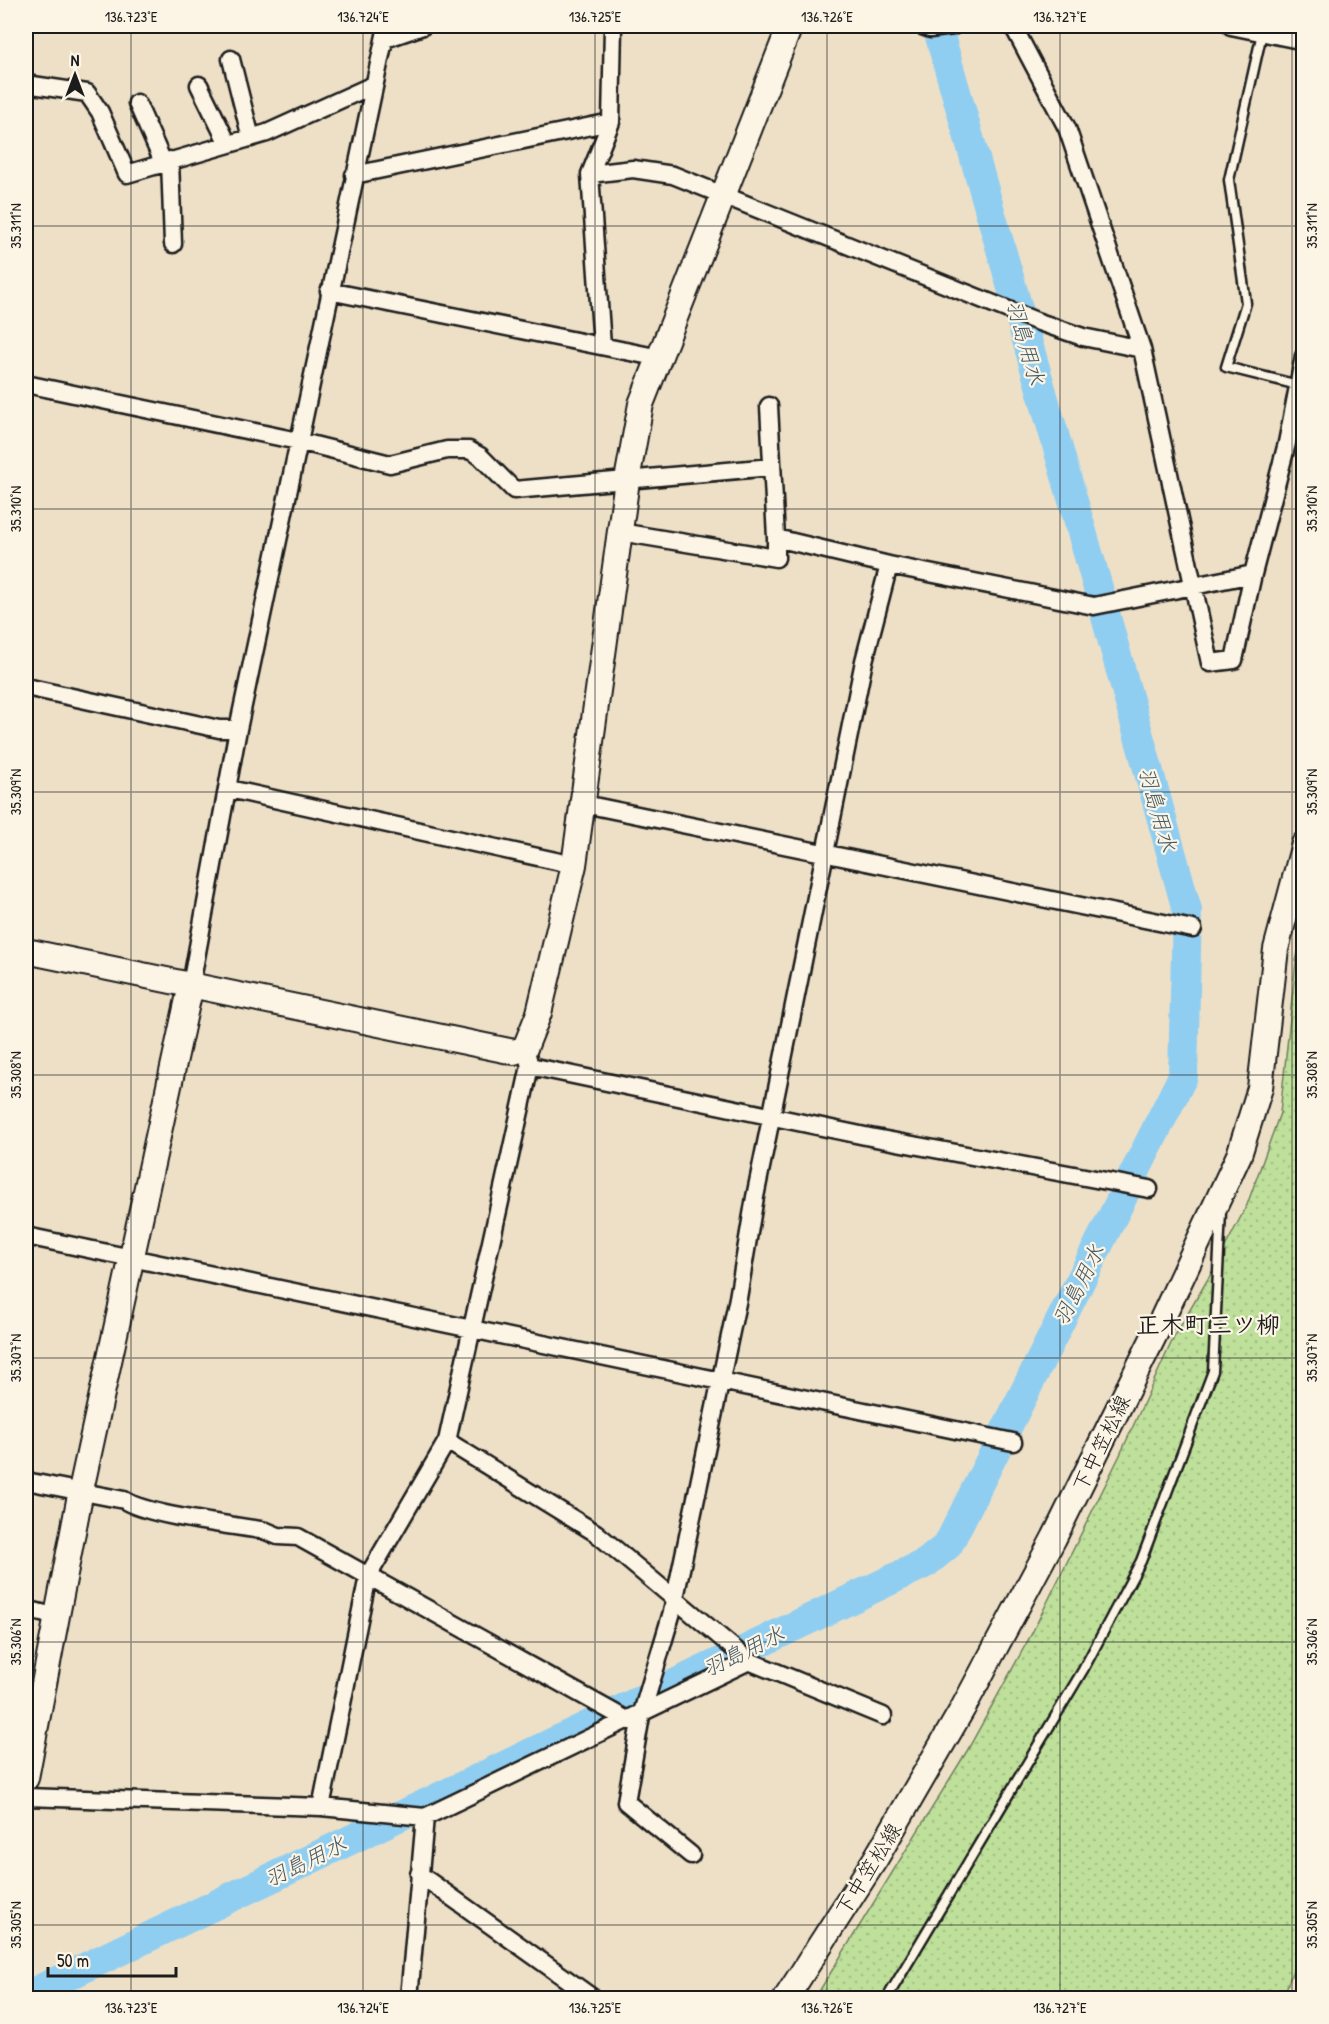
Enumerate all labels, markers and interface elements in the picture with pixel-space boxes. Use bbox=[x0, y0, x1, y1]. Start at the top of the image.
text: 136.723°E bbox=[105, 6, 158, 27]
text: 136.724°E bbox=[337, 6, 389, 27]
text: 136.725°E bbox=[569, 6, 621, 27]
text: 136.726°E bbox=[801, 6, 853, 27]
text: 136.727°E bbox=[1033, 6, 1087, 27]
north arrow bbox=[45, 45, 105, 105]
text: N bbox=[71, 49, 80, 71]
text: 35.311°N bbox=[5, 203, 26, 249]
text: 35.311°N bbox=[1301, 203, 1322, 249]
water label: 羽島用水 bbox=[999, 296, 1053, 388]
text: 35.310°N bbox=[5, 486, 26, 532]
text: 35.310°N bbox=[1301, 486, 1322, 532]
water label: 羽島用水 bbox=[1131, 763, 1185, 855]
text: 35.309°N bbox=[5, 769, 26, 815]
text: 35.309°N bbox=[1301, 769, 1322, 815]
text: 35.308°N bbox=[5, 1051, 26, 1099]
text: 35.308°N bbox=[1301, 1051, 1322, 1099]
water label: 羽島用水 bbox=[1045, 1239, 1111, 1331]
district label: 正木町三ツ柳 bbox=[1136, 1308, 1280, 1340]
text: 35.307°N bbox=[5, 1334, 26, 1382]
text: 35.307°N bbox=[1301, 1334, 1322, 1382]
street label: 下中笠松線 bbox=[1065, 1389, 1137, 1497]
text: 35.306°N bbox=[5, 1618, 26, 1666]
water label: 羽島用水 bbox=[697, 1618, 789, 1684]
text: 35.306°N bbox=[1301, 1618, 1322, 1666]
street label: 下中笠松線 bbox=[828, 1817, 908, 1921]
water label: 羽島用水 bbox=[259, 1828, 351, 1894]
text: 35.305°N bbox=[5, 1901, 26, 1949]
text: 35.305°N bbox=[1301, 1901, 1322, 1949]
scale bar bbox=[48, 1940, 176, 1978]
text: 50 m bbox=[57, 1948, 89, 1973]
text: 136.723°E bbox=[105, 1997, 158, 2018]
text: 136.724°E bbox=[337, 1997, 389, 2018]
text: 136.725°E bbox=[569, 1997, 621, 2018]
text: 136.726°E bbox=[801, 1997, 853, 2018]
text: 136.727°E bbox=[1033, 1997, 1087, 2018]

